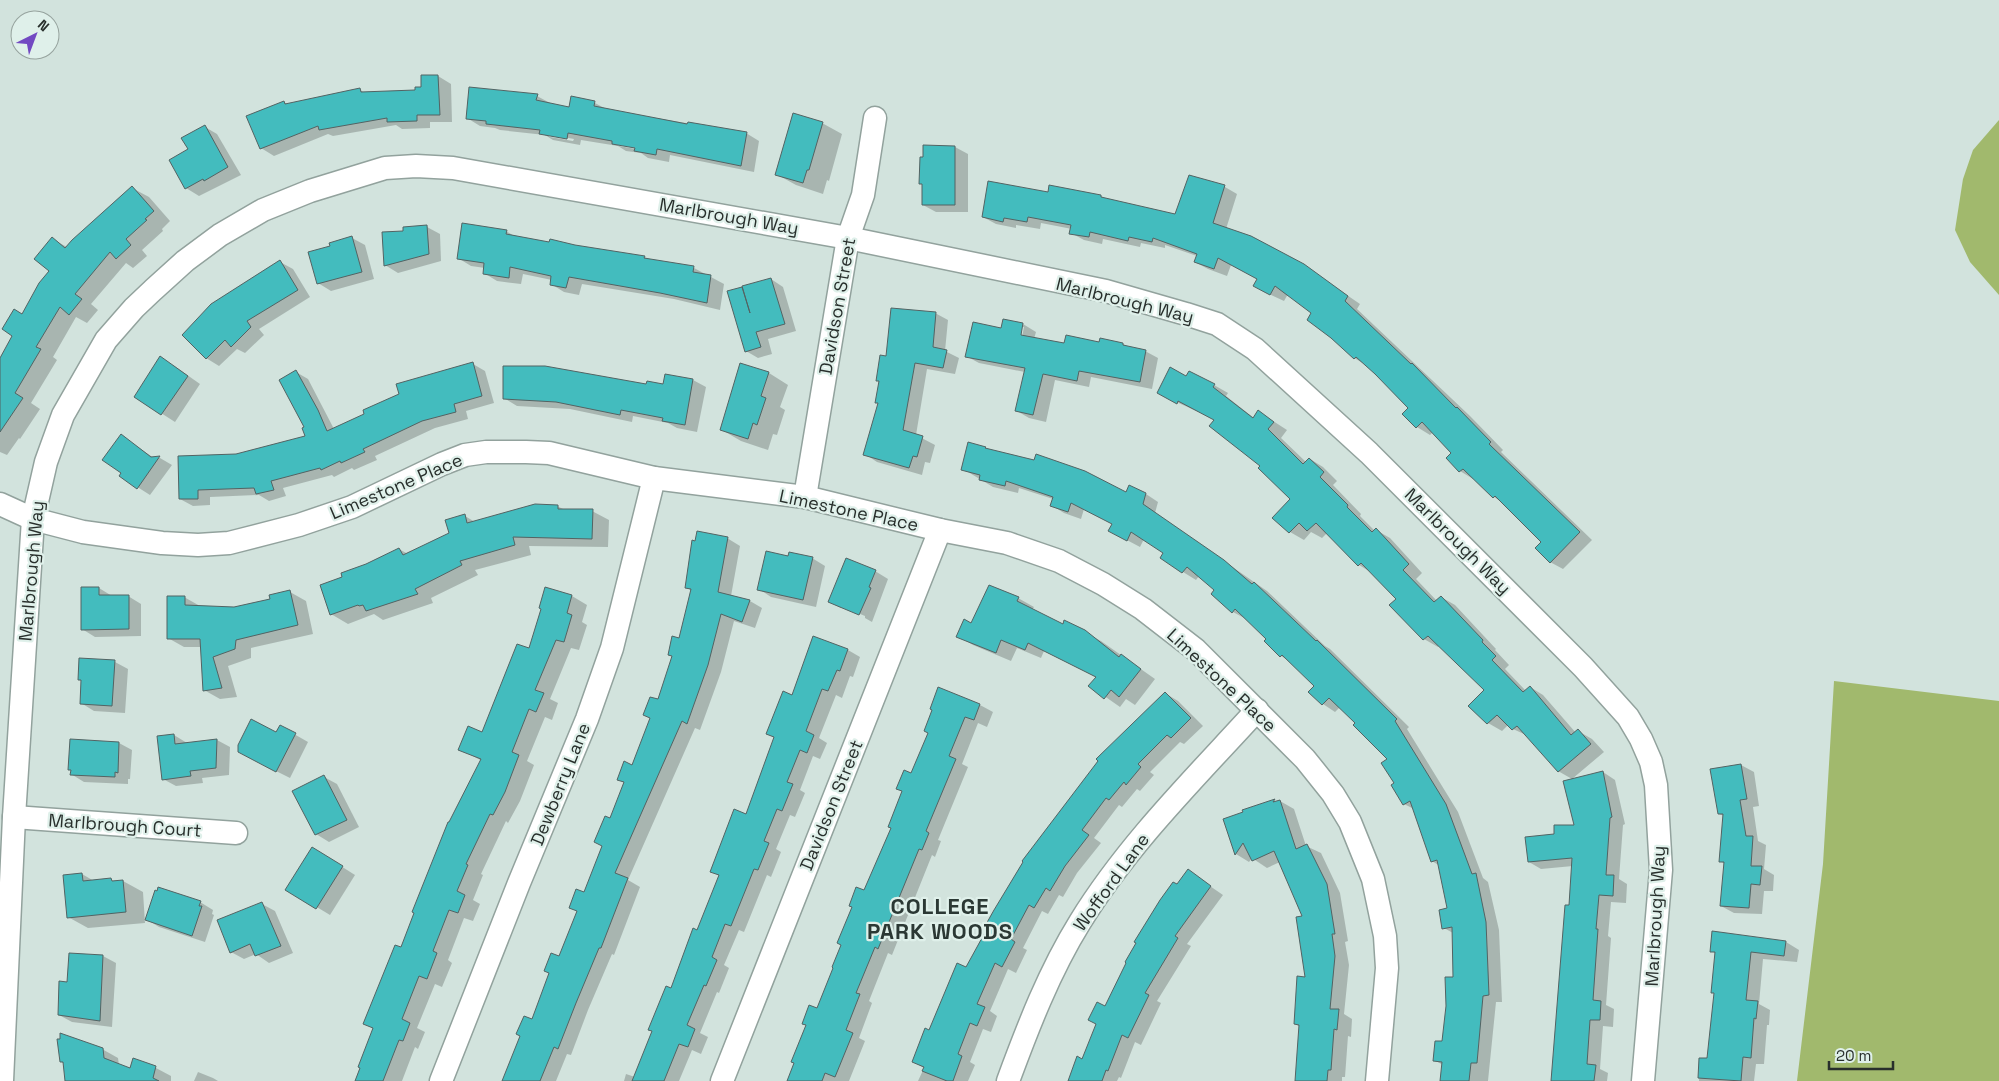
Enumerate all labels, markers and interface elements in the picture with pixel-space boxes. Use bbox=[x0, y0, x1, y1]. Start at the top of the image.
north arrow bbox=[10, 10, 60, 60]
text: N bbox=[34, 16, 53, 35]
street label: Marlbrough Way bbox=[658, 192, 800, 240]
street label: Davidson Street bbox=[814, 236, 860, 376]
street label: Marlbrough Way bbox=[1054, 272, 1196, 328]
street label: Limestone Place bbox=[326, 448, 466, 524]
street label: Marlbrough Way bbox=[1400, 483, 1516, 599]
street label: Limestone Place bbox=[777, 484, 921, 536]
street label: Marlbrough Way bbox=[13, 500, 49, 642]
street label: Limestone Place bbox=[1162, 623, 1282, 737]
street label: Dewberry Lane bbox=[525, 719, 595, 849]
street label: Davidson Street bbox=[794, 736, 868, 874]
street label: Marlbrough Court bbox=[48, 808, 202, 842]
street label: Wofford Lane bbox=[1068, 829, 1154, 935]
street label: Marlbrough Way bbox=[1640, 845, 1670, 987]
district label: COLLEGE PARK WOODS bbox=[867, 892, 1013, 945]
scale bar bbox=[1829, 1038, 1893, 1070]
text: 20 m bbox=[1836, 1046, 1871, 1065]

